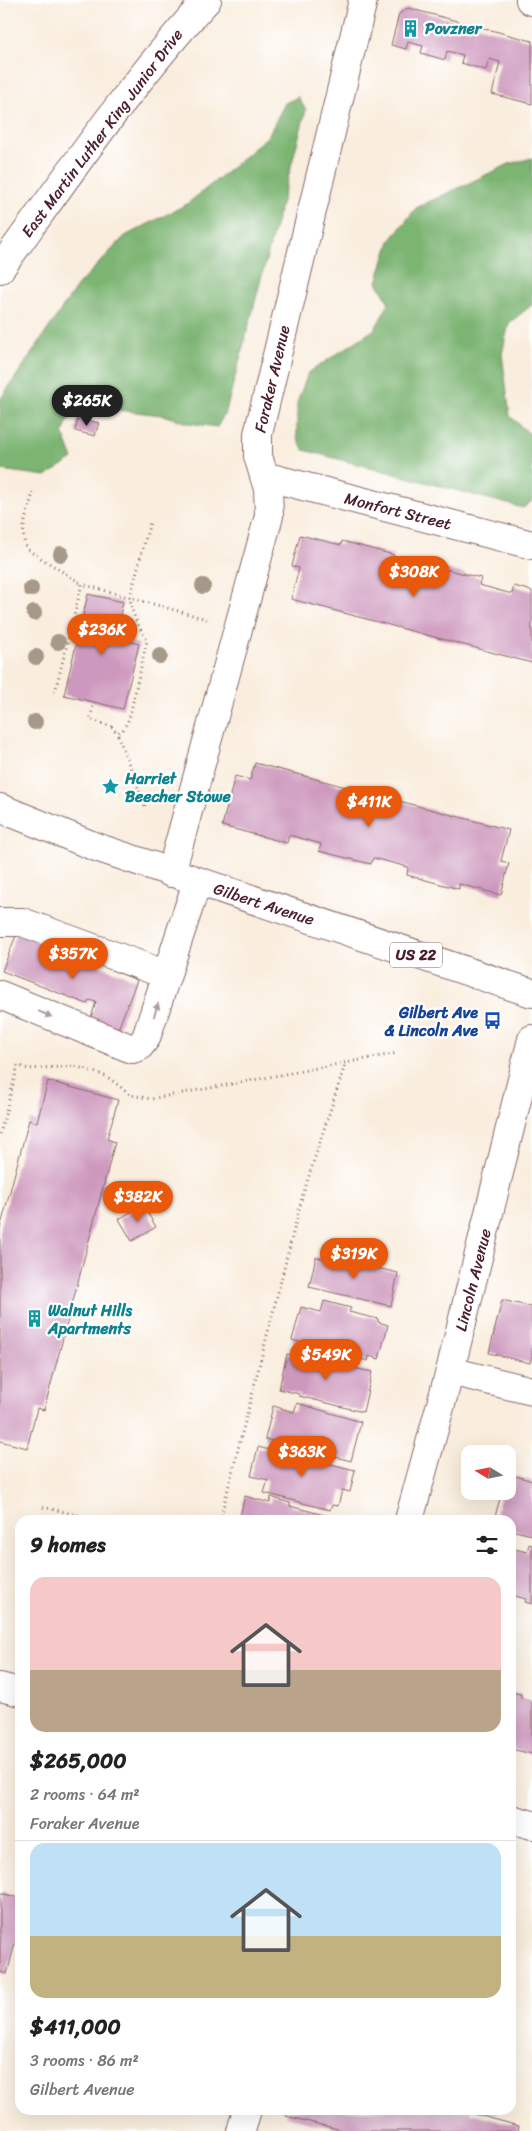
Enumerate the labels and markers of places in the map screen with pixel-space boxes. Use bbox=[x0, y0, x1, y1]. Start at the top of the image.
place label: Povzner bbox=[425, 14, 483, 43]
building icon: Povzner bbox=[401, 18, 421, 38]
pin: $265K bbox=[52, 384, 122, 427]
pin: $308K bbox=[379, 556, 449, 598]
pin: $236K bbox=[67, 614, 137, 656]
place label: Harriet Beecher Stowe bbox=[124, 764, 232, 811]
place icon: Harriet Beecher Stowe bbox=[101, 777, 121, 797]
pin: $411K bbox=[334, 786, 404, 828]
pin: $357K bbox=[38, 938, 108, 980]
place label: Gilbert Ave & Lincoln Ave bbox=[384, 998, 478, 1045]
bus stop icon: Gilbert Ave & Lincoln Ave bbox=[482, 1011, 502, 1031]
pin: $382K bbox=[103, 1180, 173, 1223]
pin: $319K bbox=[319, 1238, 389, 1280]
place label: Walnut Hills Apartments bbox=[47, 1296, 133, 1343]
building icon: Walnut Hills Apartments bbox=[24, 1309, 44, 1329]
pin: $549K bbox=[291, 1338, 361, 1381]
pin: $363K bbox=[267, 1436, 337, 1478]

